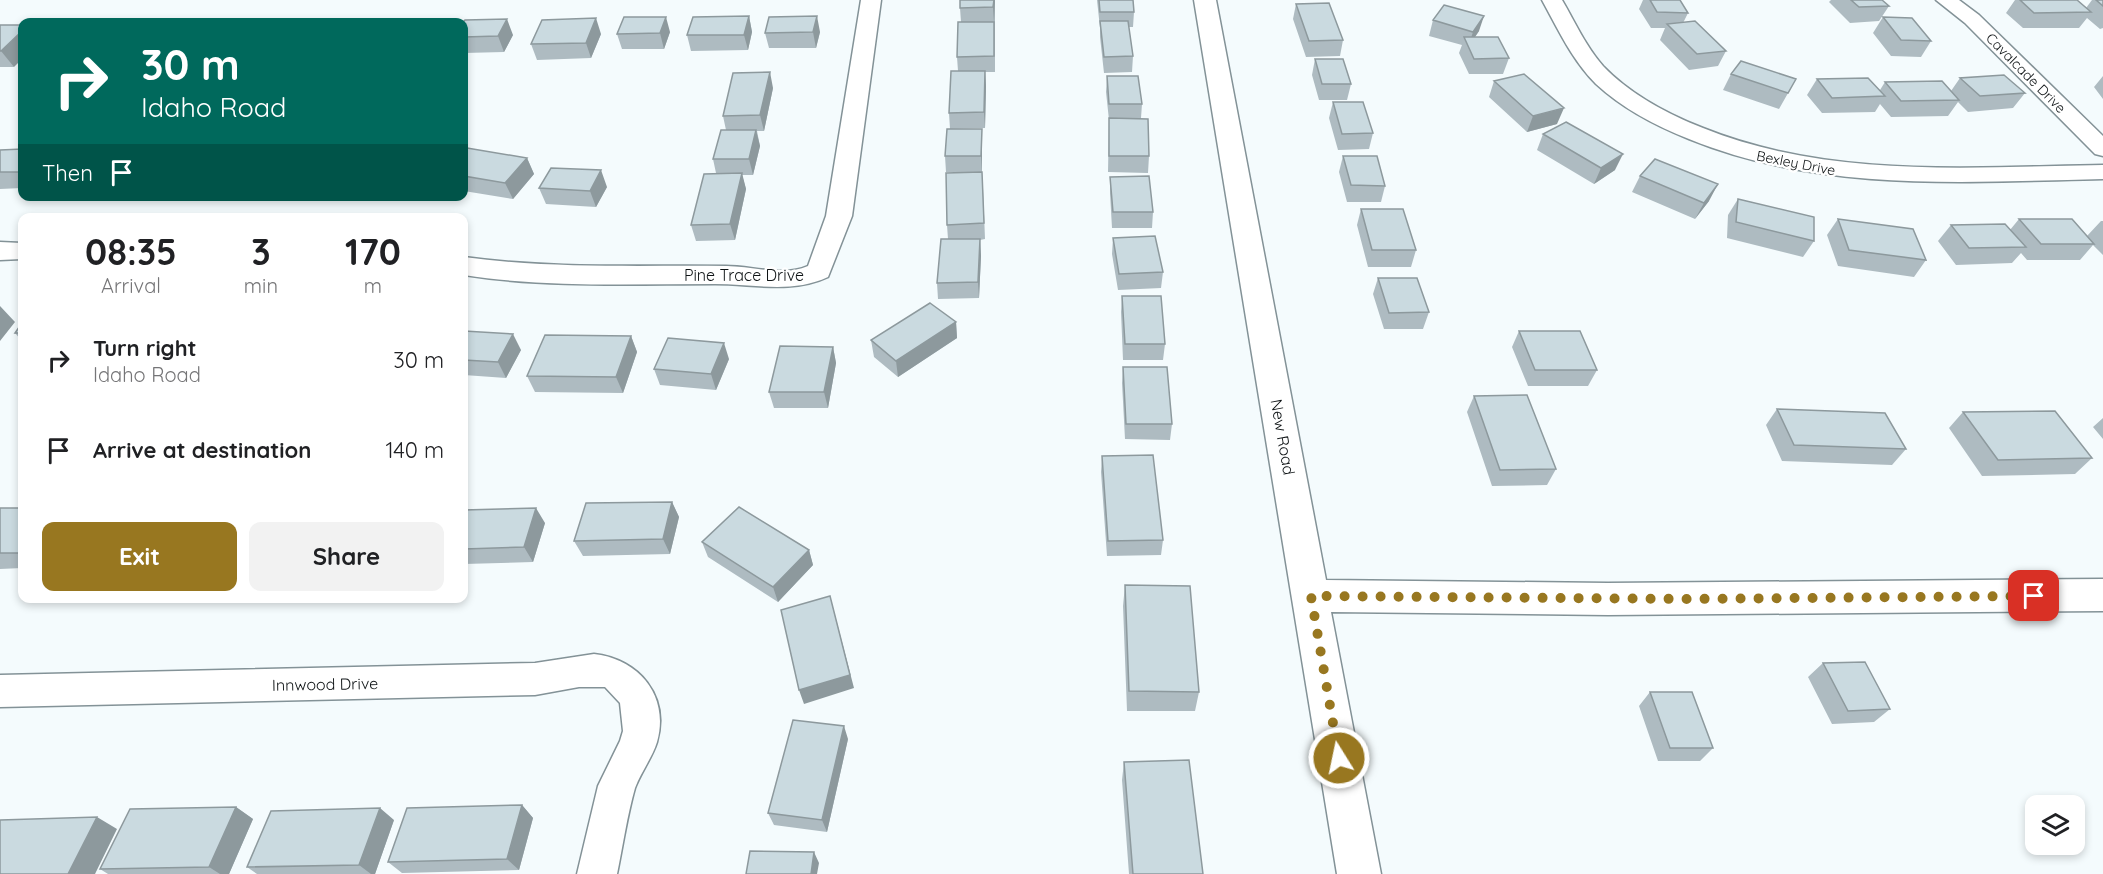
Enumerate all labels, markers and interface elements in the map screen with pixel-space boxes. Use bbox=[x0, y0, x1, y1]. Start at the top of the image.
street label: Cavalcade Drive bbox=[1982, 29, 2070, 117]
text: 30 m bbox=[141, 38, 240, 91]
icon: right bbox=[42, 42, 120, 120]
text: Idaho Road bbox=[141, 90, 286, 124]
street label: Bexley Drive bbox=[1755, 147, 1837, 179]
icon: arrive bbox=[105, 156, 138, 189]
text: Then bbox=[42, 159, 93, 187]
text: 08:35 bbox=[85, 229, 177, 274]
text: 3 bbox=[251, 229, 271, 274]
text: 170 bbox=[345, 229, 401, 274]
street label: Pine Trace Drive bbox=[684, 265, 804, 285]
text: Arrival bbox=[101, 273, 161, 298]
text: min bbox=[244, 273, 278, 298]
text: m bbox=[364, 273, 382, 298]
text: Turn right bbox=[93, 334, 197, 362]
icon: right bbox=[42, 344, 75, 377]
text: 30 m bbox=[393, 346, 444, 374]
text: Idaho Road bbox=[93, 362, 201, 387]
street label: New Road bbox=[1266, 397, 1300, 477]
icon: arrive bbox=[42, 434, 75, 467]
text: Arrive at destination bbox=[93, 436, 311, 464]
text: 140 m bbox=[385, 436, 444, 464]
button: Exit bbox=[42, 522, 237, 591]
button: Share bbox=[249, 522, 444, 591]
pin bbox=[2008, 570, 2059, 621]
icon: arrive bbox=[2017, 579, 2050, 612]
street label: Innwood Drive bbox=[272, 673, 378, 695]
position arrow bbox=[1307, 726, 1371, 790]
map controls bbox=[2025, 795, 2085, 855]
button: layers bbox=[2025, 795, 2085, 855]

